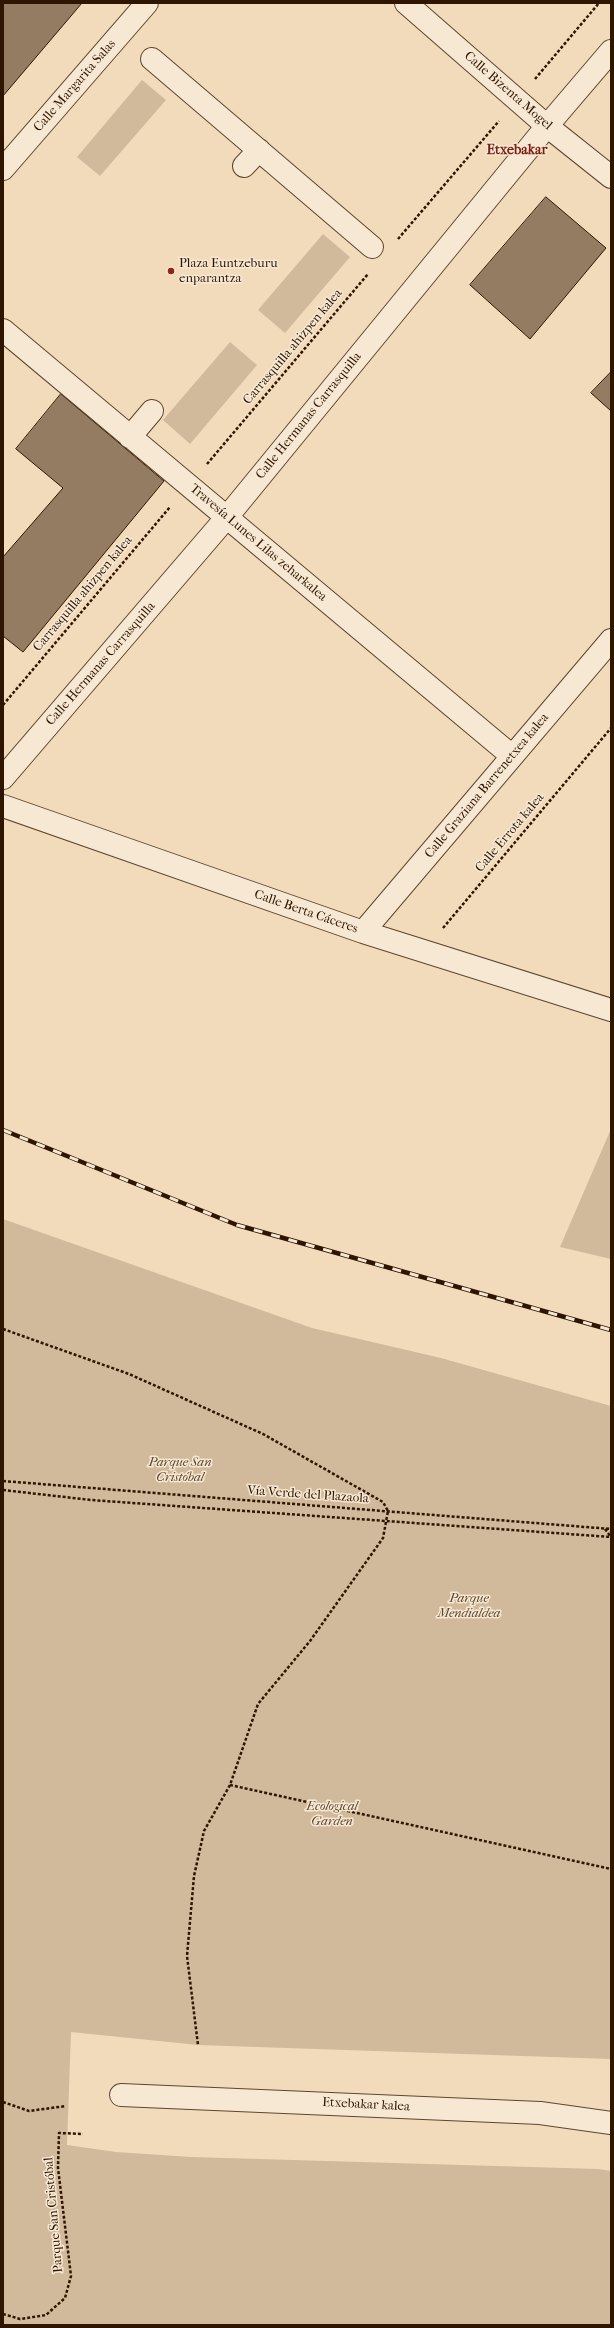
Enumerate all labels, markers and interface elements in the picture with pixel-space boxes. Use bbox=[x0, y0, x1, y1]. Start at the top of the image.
street label: Calle Margarita Salas bbox=[31, 37, 119, 135]
street label: Calle Bizenta Mogel bbox=[461, 48, 555, 134]
district label: Etxebakar bbox=[487, 143, 547, 159]
place label: Plaza Euntzeburu enparantza bbox=[179, 256, 278, 287]
marker: Plaza Euntzeburu enparantza bbox=[166, 266, 176, 276]
street label: Carrasquilla ahizpen kalea bbox=[240, 286, 346, 408]
street label: Calle Hermanas Carrasquilla bbox=[253, 349, 365, 483]
street label: Travesía Lunes Lilas zeharkalea bbox=[186, 481, 330, 605]
street label: Carrasquilla ahizpen kalea bbox=[30, 533, 136, 655]
street label: Calle Hermanas Carrasquilla bbox=[43, 599, 159, 729]
street label: Calle Graziana Barrenetxea kalea bbox=[422, 710, 552, 862]
street label: Calle Errota kalea bbox=[472, 790, 548, 876]
street label: Calle Berta Cáceres bbox=[252, 887, 360, 937]
park label: Parque San Cristóbal bbox=[149, 1455, 211, 1486]
street label: Vía Verde del Plazaola bbox=[247, 1483, 369, 1507]
park label: Parque Mendialdea bbox=[438, 1591, 500, 1622]
park label: Ecological Garden bbox=[306, 1799, 358, 1830]
street label: Etxebakar kalea bbox=[322, 2095, 410, 2115]
street label: Parque San Cristóbal bbox=[41, 2157, 67, 2273]

